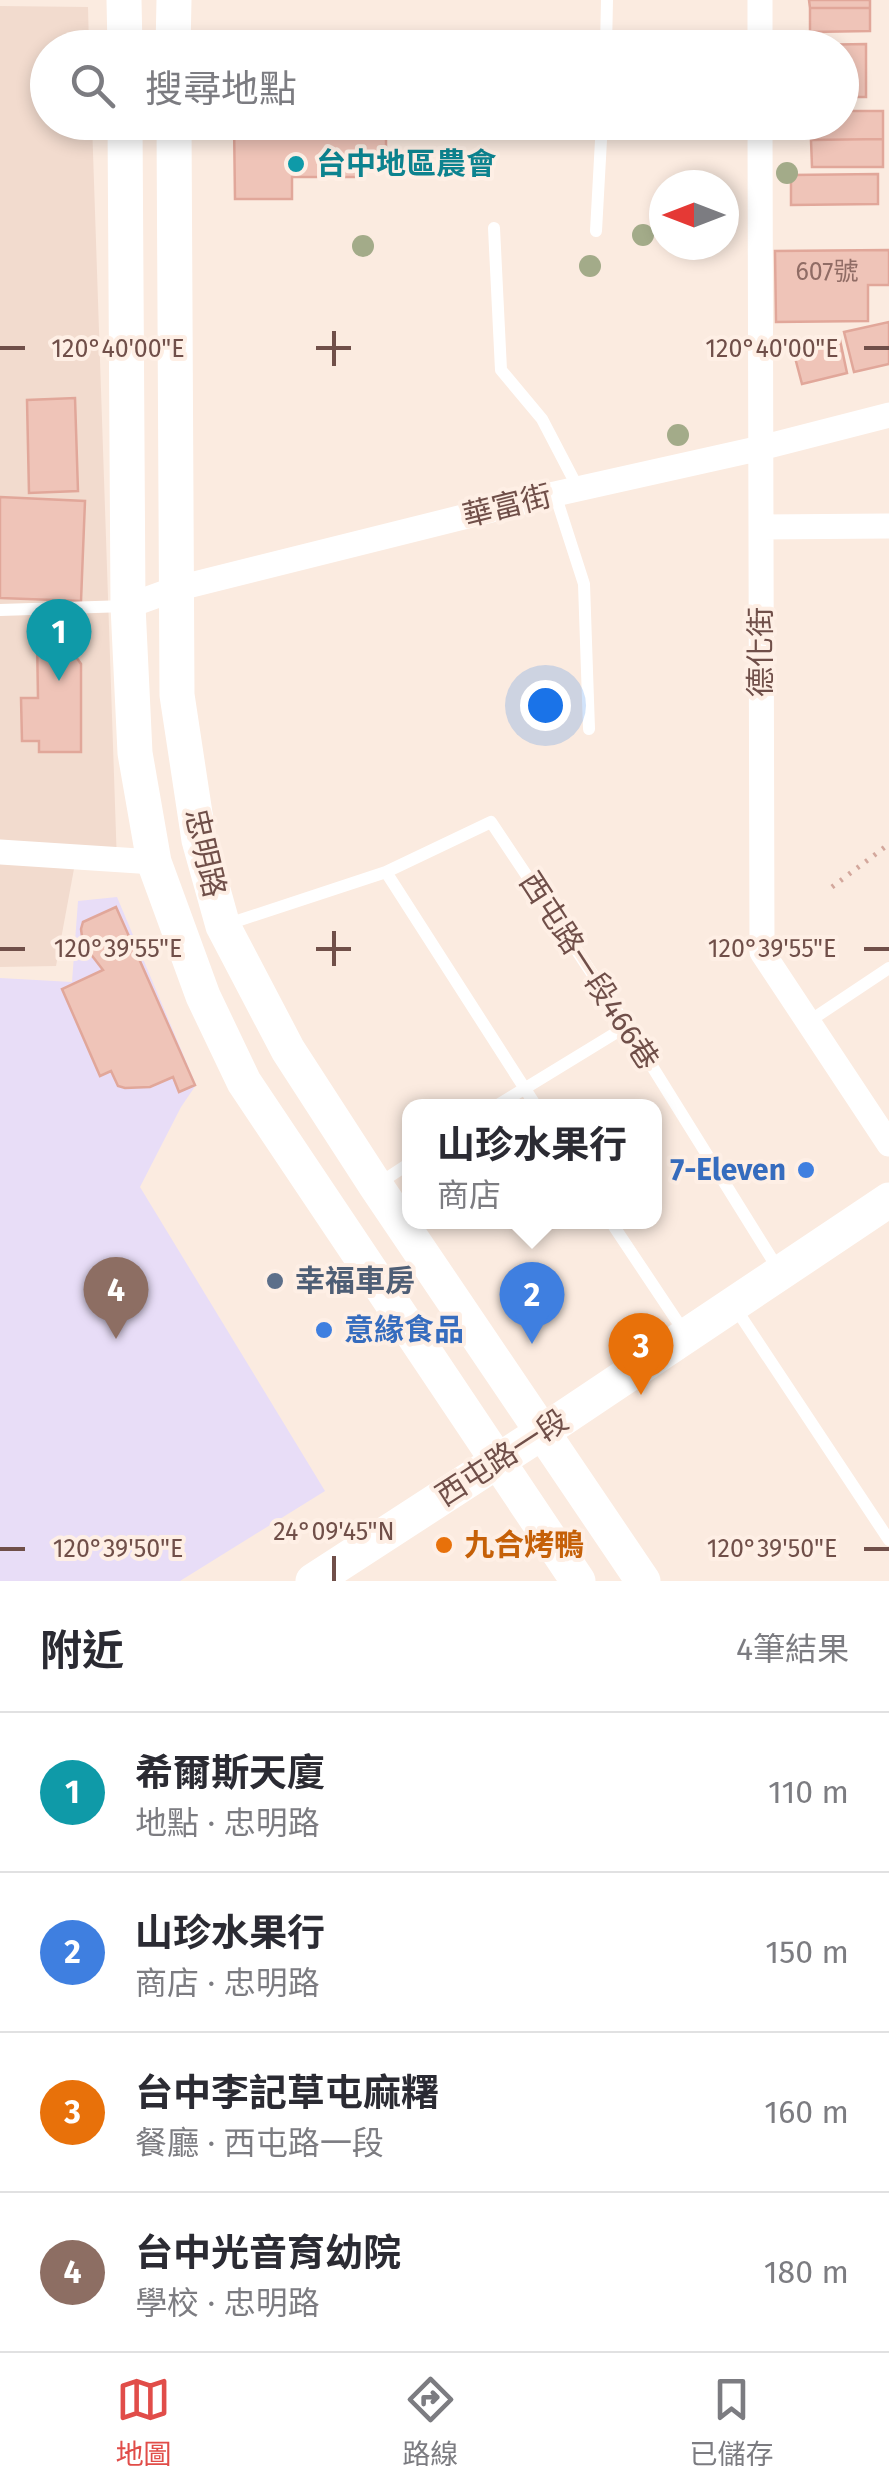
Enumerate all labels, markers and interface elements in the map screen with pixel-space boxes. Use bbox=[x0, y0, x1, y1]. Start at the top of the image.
search box bbox=[30, 30, 859, 140]
icon: search bbox=[65, 58, 120, 113]
text: 搜尋地點 bbox=[145, 66, 297, 112]
place label: 台中地區農會 bbox=[316, 146, 497, 182]
marker: 台中地區農會 bbox=[285, 153, 307, 175]
north arrow bbox=[649, 170, 739, 260]
house number: 607號 bbox=[796, 257, 858, 287]
text: 120°40'00"E bbox=[51, 334, 185, 364]
text: 120°40'00"E bbox=[705, 334, 839, 364]
street label: 華富街 bbox=[459, 478, 555, 534]
pin: 1 bbox=[27, 598, 92, 681]
street label: 德化街 bbox=[743, 607, 779, 697]
your location bbox=[520, 680, 571, 731]
street label: 忠明路 bbox=[177, 805, 233, 901]
street label: 西屯路一段466巷 bbox=[512, 866, 666, 1076]
text: 120°39'55"E bbox=[54, 934, 182, 964]
text: 120°39'55"E bbox=[708, 934, 836, 964]
popup bbox=[402, 1099, 662, 1229]
text: 山珍水果行 bbox=[437, 1122, 627, 1168]
place label: 7-Eleven bbox=[670, 1152, 786, 1188]
marker: 7-Eleven bbox=[795, 1159, 817, 1181]
text: 商店 bbox=[437, 1176, 501, 1214]
pin: 4 bbox=[84, 1256, 148, 1339]
pin: 2 bbox=[500, 1262, 564, 1344]
place label: 幸福車房 bbox=[295, 1263, 415, 1299]
marker: 幸福車房 bbox=[264, 1270, 286, 1292]
place label: 意緣食品 bbox=[344, 1312, 464, 1348]
pin: 3 bbox=[608, 1312, 674, 1395]
marker: 意緣食品 bbox=[313, 1319, 335, 1341]
street label: 西屯路一段 bbox=[429, 1402, 575, 1514]
text: 24°09'45"N bbox=[273, 1517, 395, 1547]
place label: 九合烤鴨 bbox=[464, 1527, 584, 1563]
text: 120°39'50"E bbox=[53, 1534, 183, 1564]
marker: 九合烤鴨 bbox=[433, 1534, 455, 1556]
text: 120°39'50"E bbox=[707, 1534, 837, 1564]
text: 附近 bbox=[40, 1626, 124, 1676]
text: 4筆結果 bbox=[736, 1630, 849, 1668]
text: 希爾斯天廈 bbox=[135, 1750, 325, 1796]
text: 1 bbox=[65, 1773, 80, 1811]
text: 110 m bbox=[768, 1773, 849, 1811]
text: 地點 · 忠明路 bbox=[135, 1804, 320, 1842]
text: 山珍水果行 bbox=[135, 1910, 325, 1956]
text: 2 bbox=[64, 1933, 81, 1971]
text: 150 m bbox=[765, 1933, 849, 1971]
text: 商店 · 忠明路 bbox=[135, 1964, 320, 2002]
text: 台中李記草屯麻糬 bbox=[135, 2070, 439, 2116]
text: 3 bbox=[64, 2093, 81, 2131]
text: 160 m bbox=[764, 2093, 849, 2131]
text: 餐廳 · 西屯路一段 bbox=[135, 2124, 384, 2162]
text: 台中光音育幼院 bbox=[135, 2230, 401, 2276]
text: 4 bbox=[63, 2253, 82, 2291]
text: 180 m bbox=[764, 2253, 849, 2291]
text: 學校 · 忠明路 bbox=[135, 2284, 320, 2322]
tab: 地圖 bbox=[115, 2372, 172, 2472]
tab: 路線 bbox=[402, 2372, 459, 2472]
tab: 已儲存 bbox=[689, 2372, 774, 2472]

